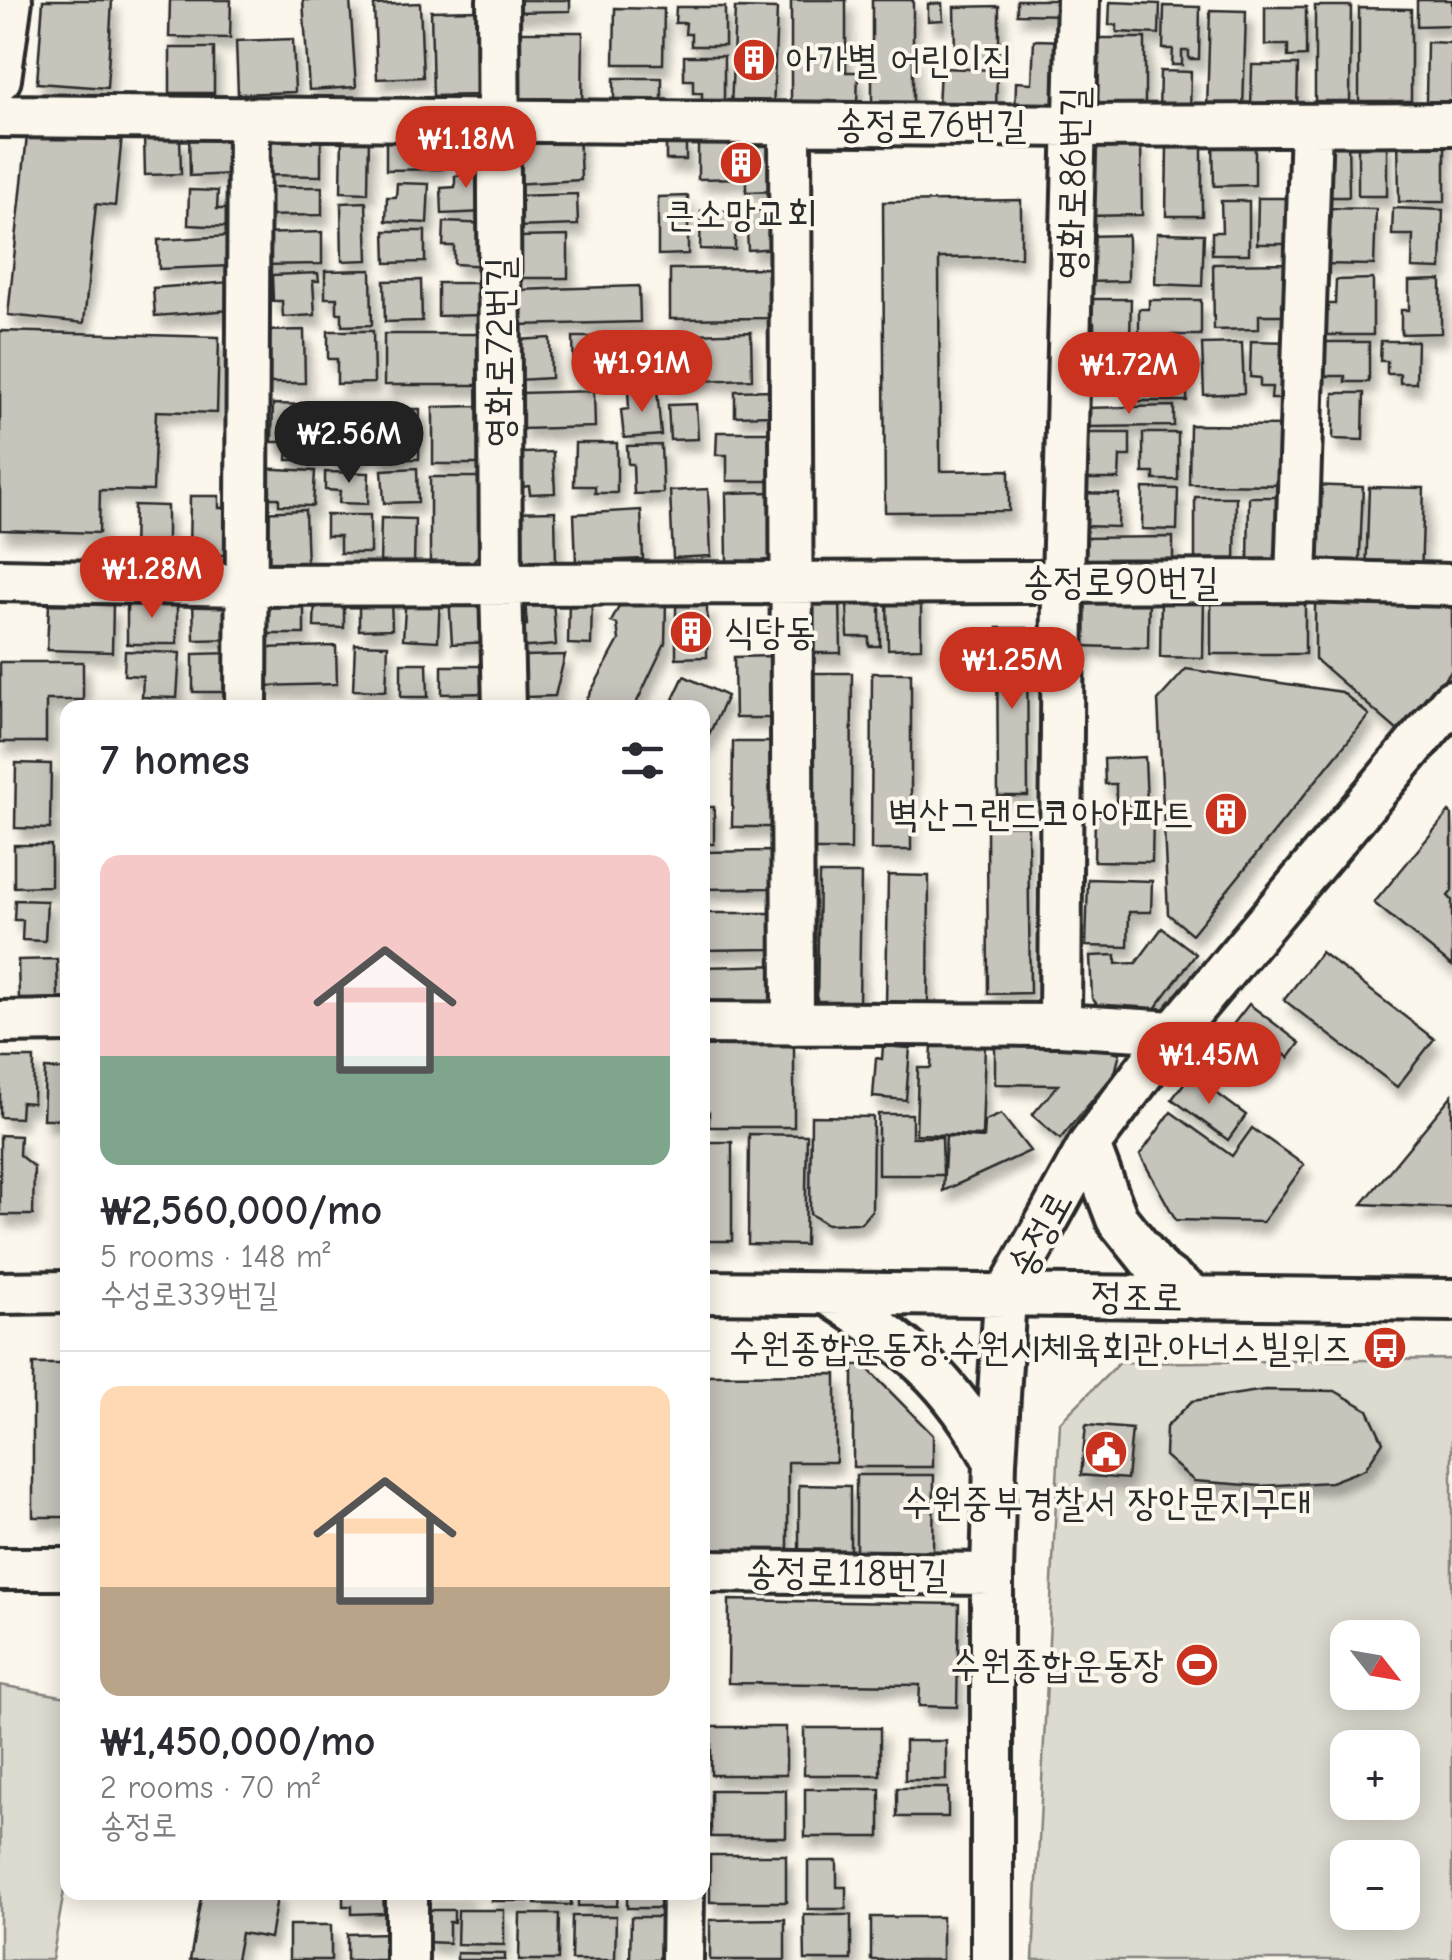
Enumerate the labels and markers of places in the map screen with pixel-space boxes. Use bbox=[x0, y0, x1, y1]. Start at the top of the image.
building icon: 아가별 어린이집 bbox=[731, 37, 777, 83]
place label: 아가별 어린이집 bbox=[786, 38, 1013, 82]
pin: ₩1.18M bbox=[385, 106, 547, 191]
building icon: 큰소망교회 bbox=[718, 140, 764, 186]
place label: 큰소망교회 bbox=[665, 192, 817, 236]
pin: ₩1.91M bbox=[561, 330, 723, 415]
pin: ₩1.72M bbox=[1048, 332, 1210, 417]
pin: ₩2.56M bbox=[268, 401, 430, 486]
pin: ₩1.28M bbox=[71, 536, 233, 621]
building icon: 식당동 bbox=[668, 609, 714, 655]
place label: 식당동 bbox=[724, 610, 816, 654]
pin: ₩1.25M bbox=[931, 627, 1093, 712]
building icon: 벽산그랜드코아아파트 bbox=[1203, 791, 1249, 837]
place label: 벽산그랜드코아아파트 bbox=[888, 792, 1194, 836]
pin: ₩1.45M bbox=[1128, 1022, 1290, 1107]
bus stop icon: 수원종합운동장.수원시체육회관.아너스빌위즈 bbox=[1362, 1325, 1408, 1371]
place label: 수원종합운동장.수원시체육회관.아너스빌위즈 bbox=[729, 1326, 1352, 1370]
public building icon: 수원중부경찰서 장안문지구대 bbox=[1083, 1429, 1129, 1475]
place label: 수원중부경찰서 장안문지구대 bbox=[901, 1481, 1311, 1525]
sports icon: 수원종합운동장 bbox=[1174, 1642, 1220, 1688]
place label: 수원종합운동장 bbox=[950, 1643, 1164, 1687]

